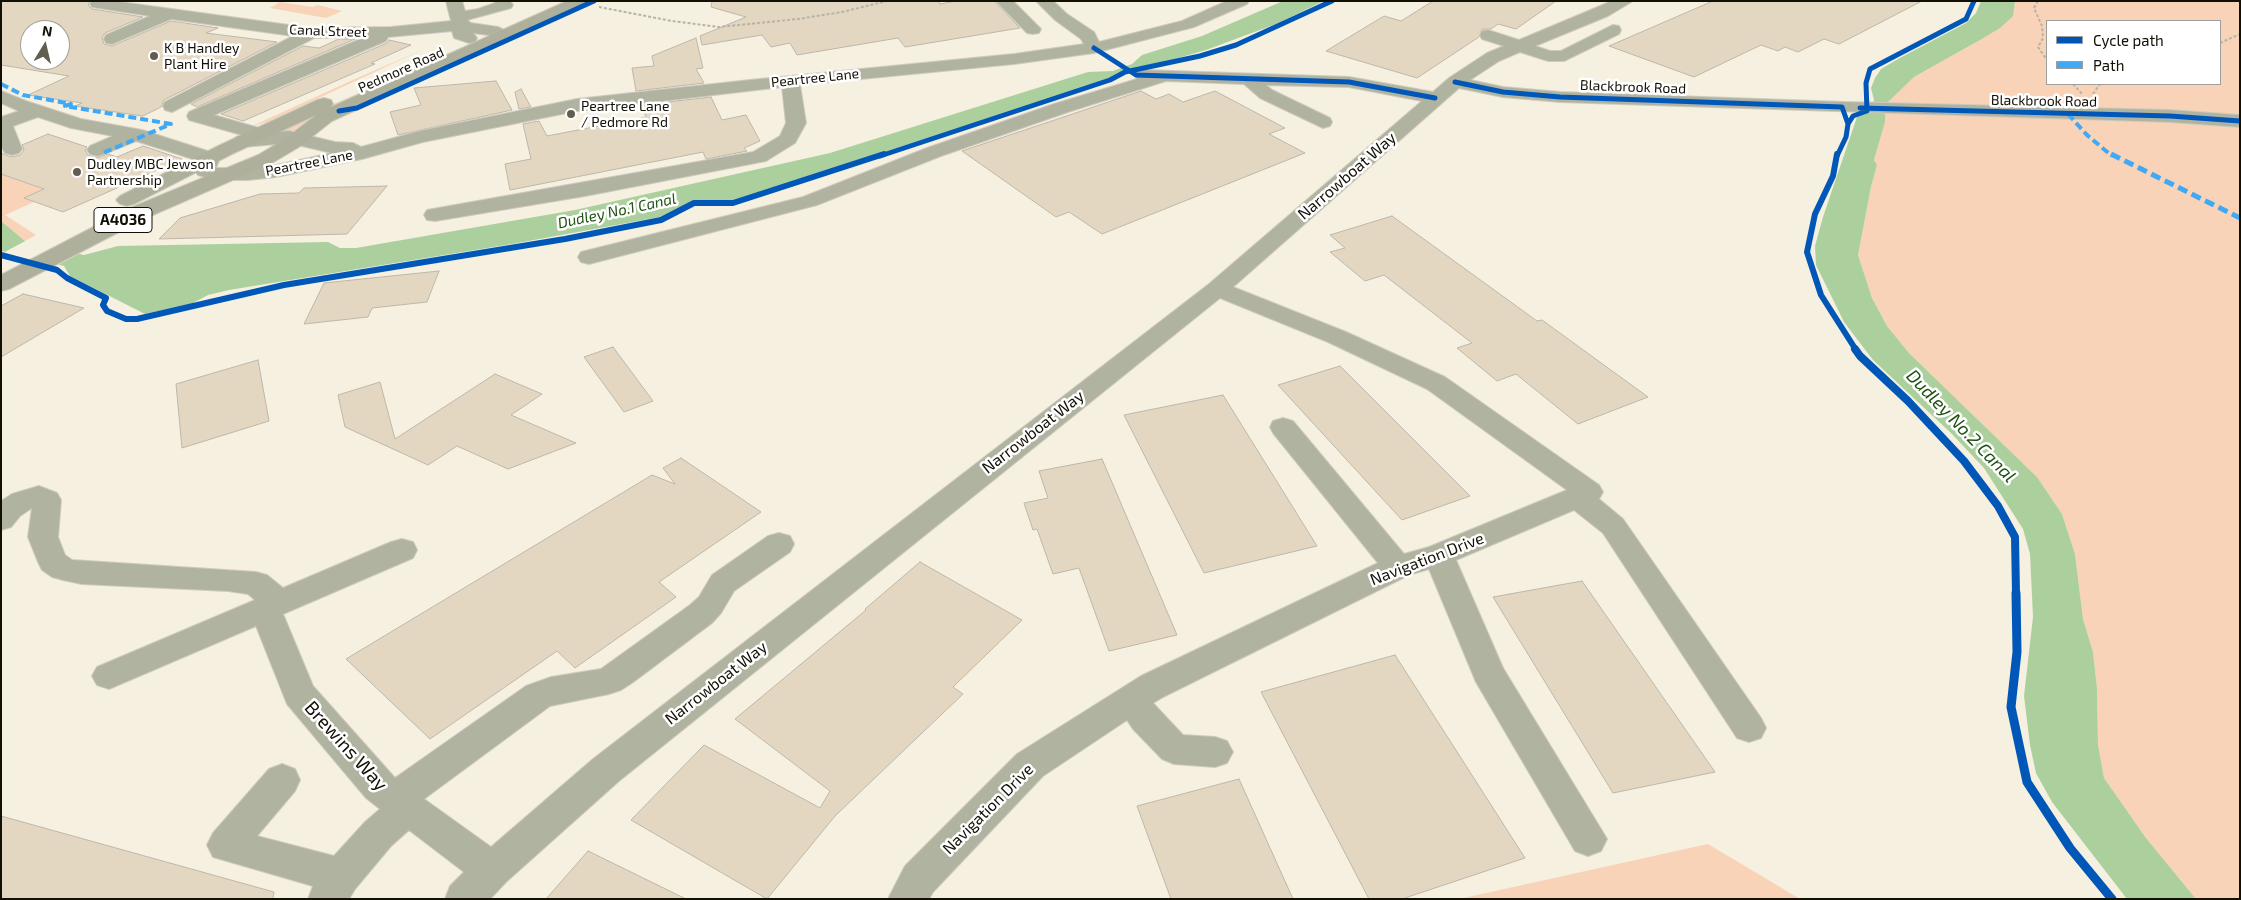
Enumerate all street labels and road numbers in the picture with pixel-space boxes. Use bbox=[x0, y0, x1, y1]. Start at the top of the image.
street label: Canal Street bbox=[289, 21, 367, 41]
street label: Pedmore Road bbox=[355, 44, 447, 96]
street label: Peartree Lane bbox=[770, 65, 860, 91]
street label: Blackbrook Road bbox=[1580, 77, 1686, 97]
street label: Blackbrook Road bbox=[1991, 92, 2097, 110]
street label: Narrowboat Way bbox=[1294, 128, 1400, 224]
street label: Peartree Lane bbox=[264, 146, 354, 180]
road number: A4036 bbox=[94, 208, 152, 232]
street label: Narrowboat Way bbox=[978, 386, 1088, 478]
street label: Navigation Drive bbox=[1367, 529, 1487, 589]
street label: Narrowboat Way bbox=[661, 637, 771, 729]
street label: Brewins Way bbox=[300, 696, 392, 796]
street label: Navigation Drive bbox=[939, 760, 1037, 858]

